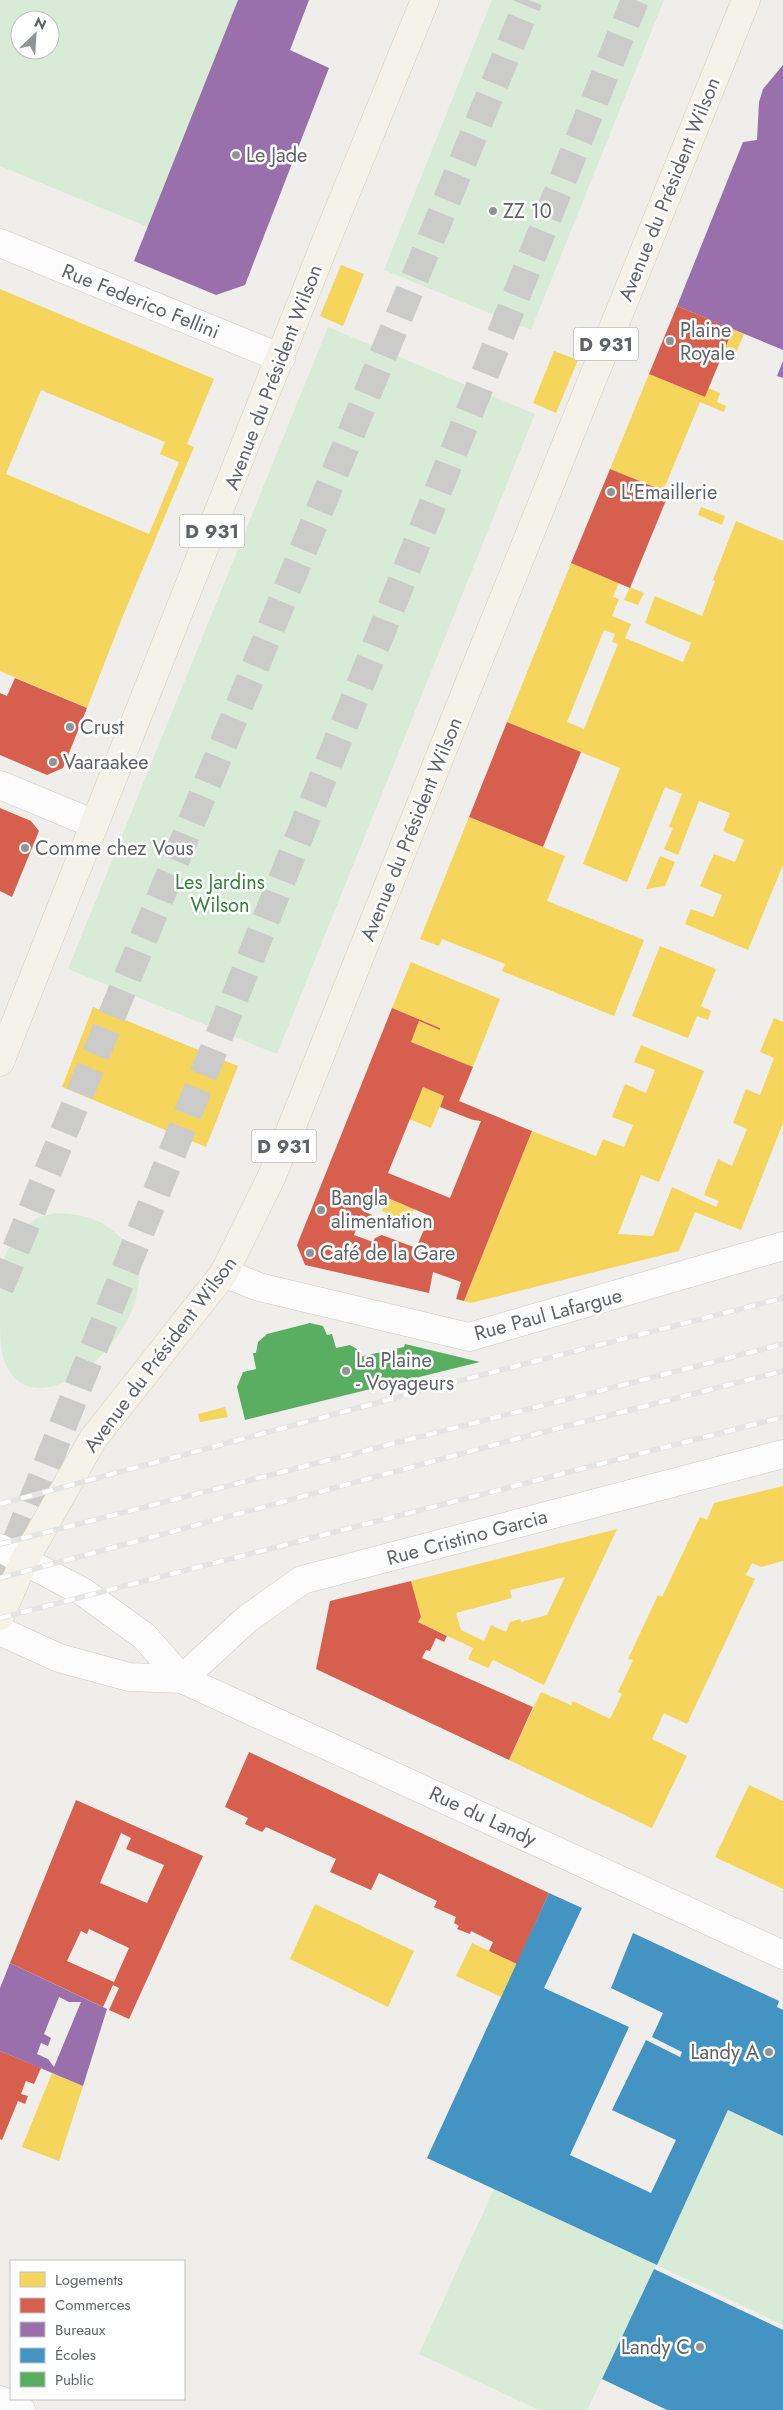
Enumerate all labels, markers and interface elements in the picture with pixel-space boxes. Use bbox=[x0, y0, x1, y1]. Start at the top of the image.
north arrow bbox=[10, 10, 60, 60]
text: N bbox=[31, 12, 50, 35]
street label: Avenue du Président Wilson bbox=[611, 73, 728, 305]
place label: Le Jade bbox=[246, 141, 307, 170]
marker: Le Jade bbox=[230, 149, 242, 161]
place label: ZZ 10 bbox=[503, 197, 552, 226]
marker: ZZ 10 bbox=[487, 205, 499, 217]
street label: Rue Federico Fellini bbox=[58, 257, 224, 346]
street label: Avenue du Président Wilson bbox=[217, 260, 330, 494]
place label: Plaine Royale bbox=[680, 316, 735, 368]
road number: D 931 bbox=[574, 328, 638, 360]
marker: Plaine Royale bbox=[664, 335, 676, 347]
place label: L'Emaillerie bbox=[621, 478, 717, 507]
marker: L'Emaillerie bbox=[605, 486, 617, 498]
road number: D 931 bbox=[180, 514, 244, 548]
place label: Crust bbox=[80, 713, 124, 742]
street label: Avenue du Président Wilson bbox=[353, 713, 470, 945]
marker: Crust bbox=[64, 721, 76, 733]
place label: Vaaraakee bbox=[63, 748, 149, 777]
marker: Vaaraakee bbox=[47, 756, 59, 768]
place label: Comme chez Vous bbox=[35, 834, 193, 863]
marker: Comme chez Vous bbox=[19, 842, 31, 854]
park label: Les Jardins Wilson bbox=[175, 868, 265, 920]
road number: D 931 bbox=[252, 1130, 316, 1162]
place label: Bangla alimentation bbox=[331, 1184, 433, 1236]
marker: Bangla alimentation bbox=[315, 1204, 327, 1216]
place label: Café de la Gare bbox=[320, 1239, 455, 1268]
marker: Café de la Gare bbox=[304, 1247, 316, 1259]
street label: Avenue du Président Wilson bbox=[77, 1250, 244, 1458]
street label: Rue Paul Lafargue bbox=[471, 1281, 625, 1348]
place label: La Plaine - Voyageurs bbox=[356, 1346, 454, 1398]
marker: La Plaine - Voyageurs bbox=[340, 1365, 352, 1377]
street label: Rue Cristino Garcia bbox=[384, 1502, 551, 1573]
street label: Rue du Landy bbox=[424, 1779, 541, 1854]
place label: Landy A bbox=[690, 2038, 760, 2067]
marker: Landy A bbox=[763, 2046, 775, 2058]
legend bbox=[10, 2260, 185, 2400]
text: Logements bbox=[55, 2269, 123, 2291]
text: Commerces bbox=[55, 2294, 130, 2316]
text: Bureaux bbox=[55, 2319, 106, 2341]
place label: Landy C bbox=[621, 2333, 690, 2362]
marker: Landy C bbox=[694, 2341, 706, 2353]
text: Écoles bbox=[55, 2344, 96, 2366]
text: Public bbox=[55, 2369, 94, 2391]

